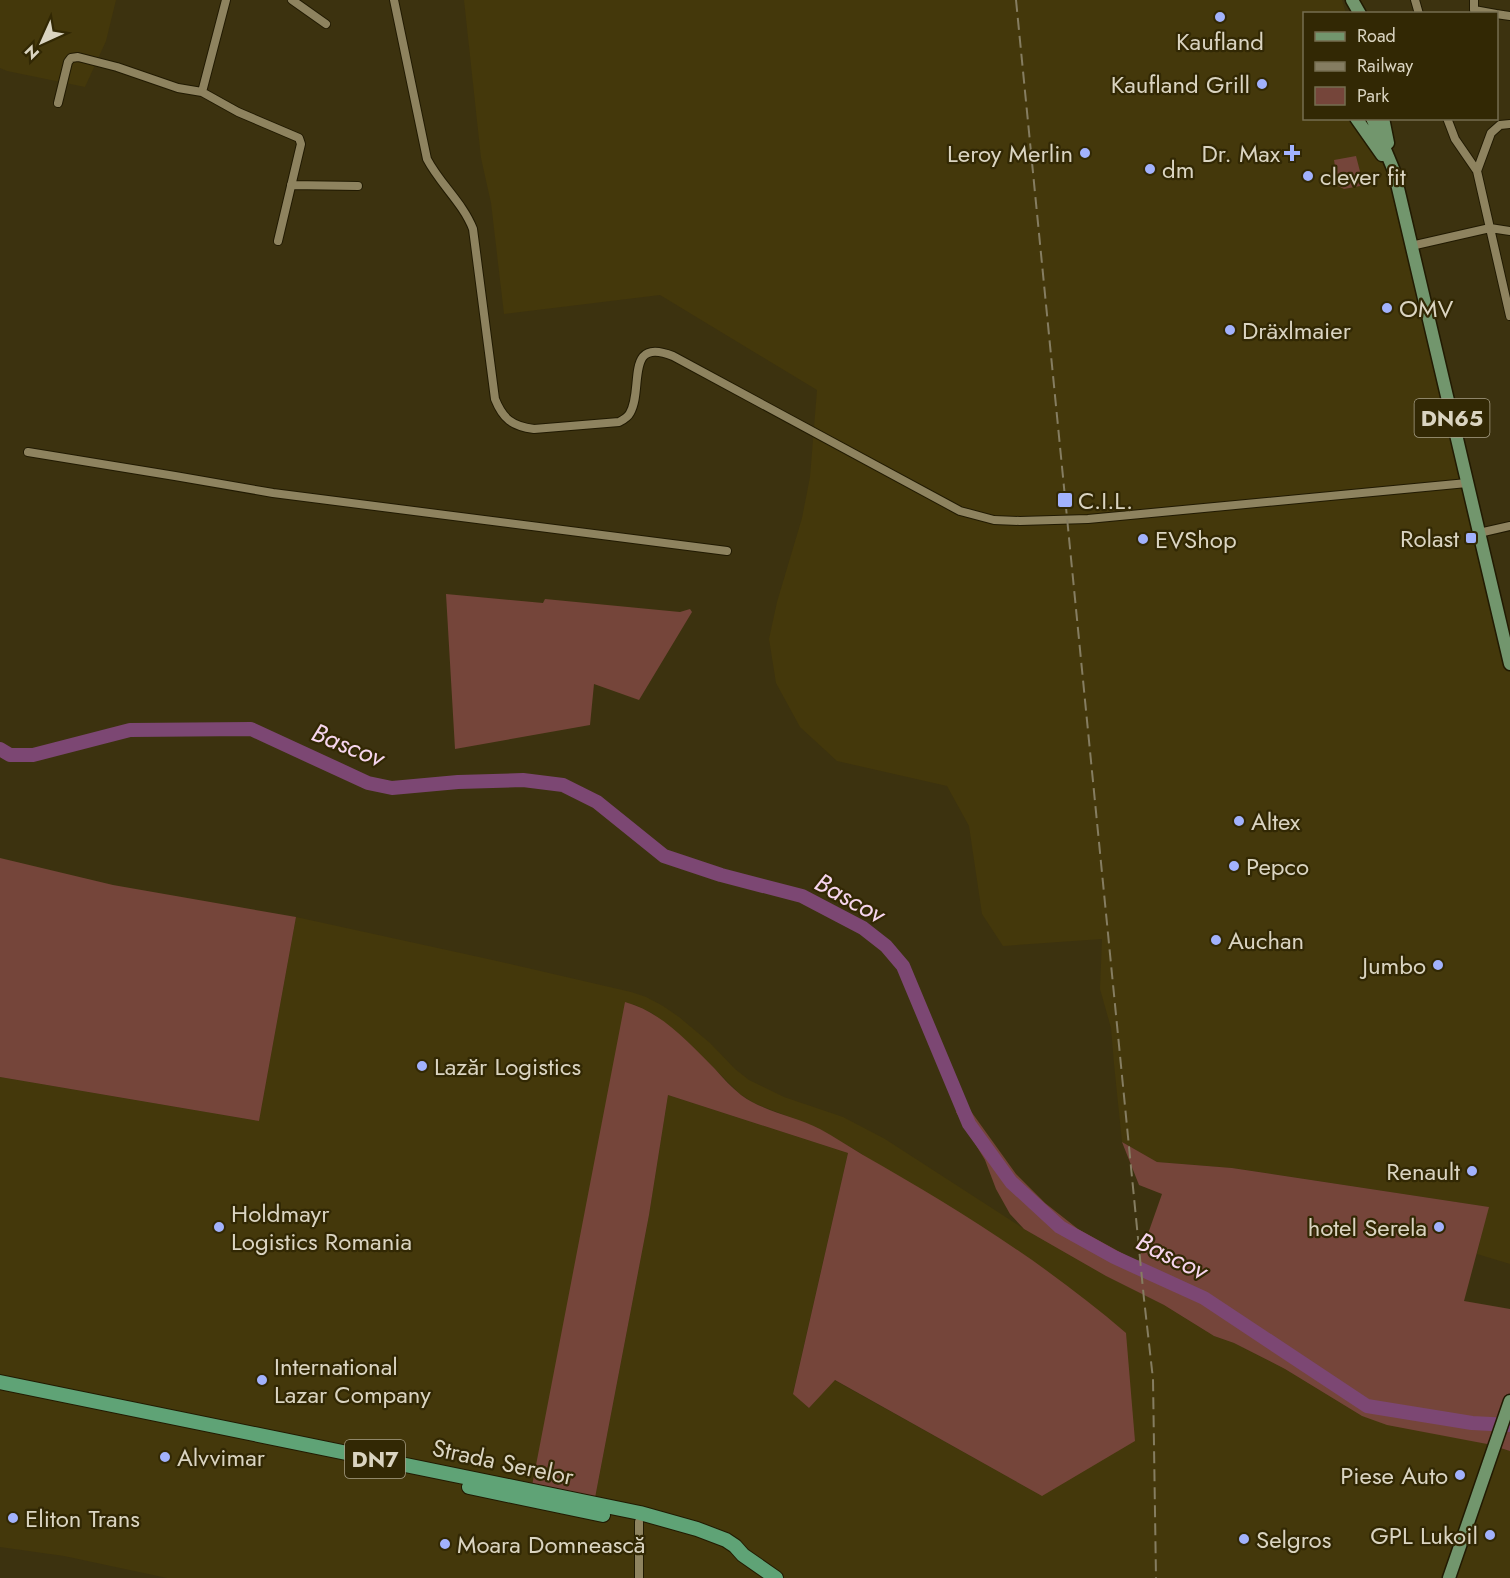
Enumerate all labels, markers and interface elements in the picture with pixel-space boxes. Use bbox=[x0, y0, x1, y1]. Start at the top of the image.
marker: Kaufland bbox=[1213, 10, 1227, 24]
north arrow bbox=[12, 12, 72, 72]
legend bbox=[1303, 12, 1498, 120]
text: Road bbox=[1357, 23, 1396, 49]
place label: Kaufland bbox=[1176, 24, 1264, 59]
text: N bbox=[19, 40, 44, 65]
text: Railway bbox=[1357, 53, 1413, 79]
place label: Kaufland Grill bbox=[1111, 67, 1250, 102]
marker: Kaufland Grill bbox=[1255, 77, 1269, 91]
text: Park bbox=[1357, 83, 1389, 109]
place label: Leroy Merlin bbox=[947, 136, 1073, 171]
place label: Dr. Max bbox=[1201, 136, 1281, 171]
marker: Leroy Merlin bbox=[1078, 146, 1092, 160]
marker: Dr. Max bbox=[1285, 146, 1299, 160]
place label: dm bbox=[1162, 152, 1194, 187]
place label: clever fit bbox=[1320, 159, 1406, 194]
marker: dm bbox=[1143, 162, 1157, 176]
marker: clever fit bbox=[1301, 169, 1315, 183]
place label: OMV bbox=[1399, 291, 1453, 326]
marker: OMV bbox=[1380, 301, 1394, 315]
place label: Dräxlmaier bbox=[1242, 313, 1352, 348]
marker: Dräxlmaier bbox=[1223, 323, 1237, 337]
road number: DN65 bbox=[1414, 399, 1490, 437]
place label: C.I.L. bbox=[1078, 483, 1133, 518]
marker: C.I.L. bbox=[1056, 491, 1074, 509]
place label: Rolast bbox=[1400, 521, 1459, 556]
place label: EVShop bbox=[1155, 522, 1237, 557]
marker: Rolast bbox=[1464, 531, 1478, 545]
marker: EVShop bbox=[1136, 532, 1150, 546]
water label: Bascov bbox=[306, 713, 392, 777]
place label: Altex bbox=[1251, 804, 1301, 839]
marker: Altex bbox=[1232, 814, 1246, 828]
place label: Pepco bbox=[1246, 849, 1309, 884]
marker: Pepco bbox=[1227, 859, 1241, 873]
water label: Bascov bbox=[808, 863, 894, 934]
place label: Auchan bbox=[1228, 923, 1304, 958]
marker: Auchan bbox=[1209, 933, 1223, 947]
place label: Jumbo bbox=[1359, 948, 1426, 983]
marker: Jumbo bbox=[1431, 958, 1445, 972]
place label: Lazăr Logistics bbox=[434, 1049, 581, 1084]
marker: Lazăr Logistics bbox=[415, 1059, 429, 1073]
place label: Renault bbox=[1386, 1154, 1460, 1189]
marker: Renault bbox=[1465, 1164, 1479, 1178]
place label: Holdmayr Logistics Romania bbox=[231, 1196, 412, 1259]
place label: hotel Serela bbox=[1308, 1210, 1427, 1245]
marker: Holdmayr Logistics Romania bbox=[212, 1220, 226, 1234]
marker: hotel Serela bbox=[1432, 1220, 1446, 1234]
water label: Bascov bbox=[1130, 1222, 1216, 1290]
place label: International Lazar Company bbox=[274, 1349, 431, 1412]
marker: International Lazar Company bbox=[255, 1373, 269, 1387]
street label: Strada Serelor bbox=[429, 1430, 578, 1494]
place label: Alvvimar bbox=[177, 1440, 266, 1475]
road number: DN7 bbox=[345, 1440, 405, 1478]
marker: Alvvimar bbox=[158, 1450, 172, 1464]
place label: Piese Auto bbox=[1340, 1458, 1448, 1493]
marker: Piese Auto bbox=[1453, 1468, 1467, 1482]
place label: Eliton Trans bbox=[25, 1501, 140, 1536]
marker: Eliton Trans bbox=[6, 1511, 20, 1525]
place label: GPL Lukoil bbox=[1370, 1518, 1478, 1553]
place label: Selgros bbox=[1256, 1522, 1331, 1557]
place label: Moara Domnească bbox=[457, 1527, 646, 1562]
marker: GPL Lukoil bbox=[1483, 1528, 1497, 1542]
marker: Selgros bbox=[1237, 1532, 1251, 1546]
marker: Moara Domnească bbox=[438, 1537, 452, 1551]

